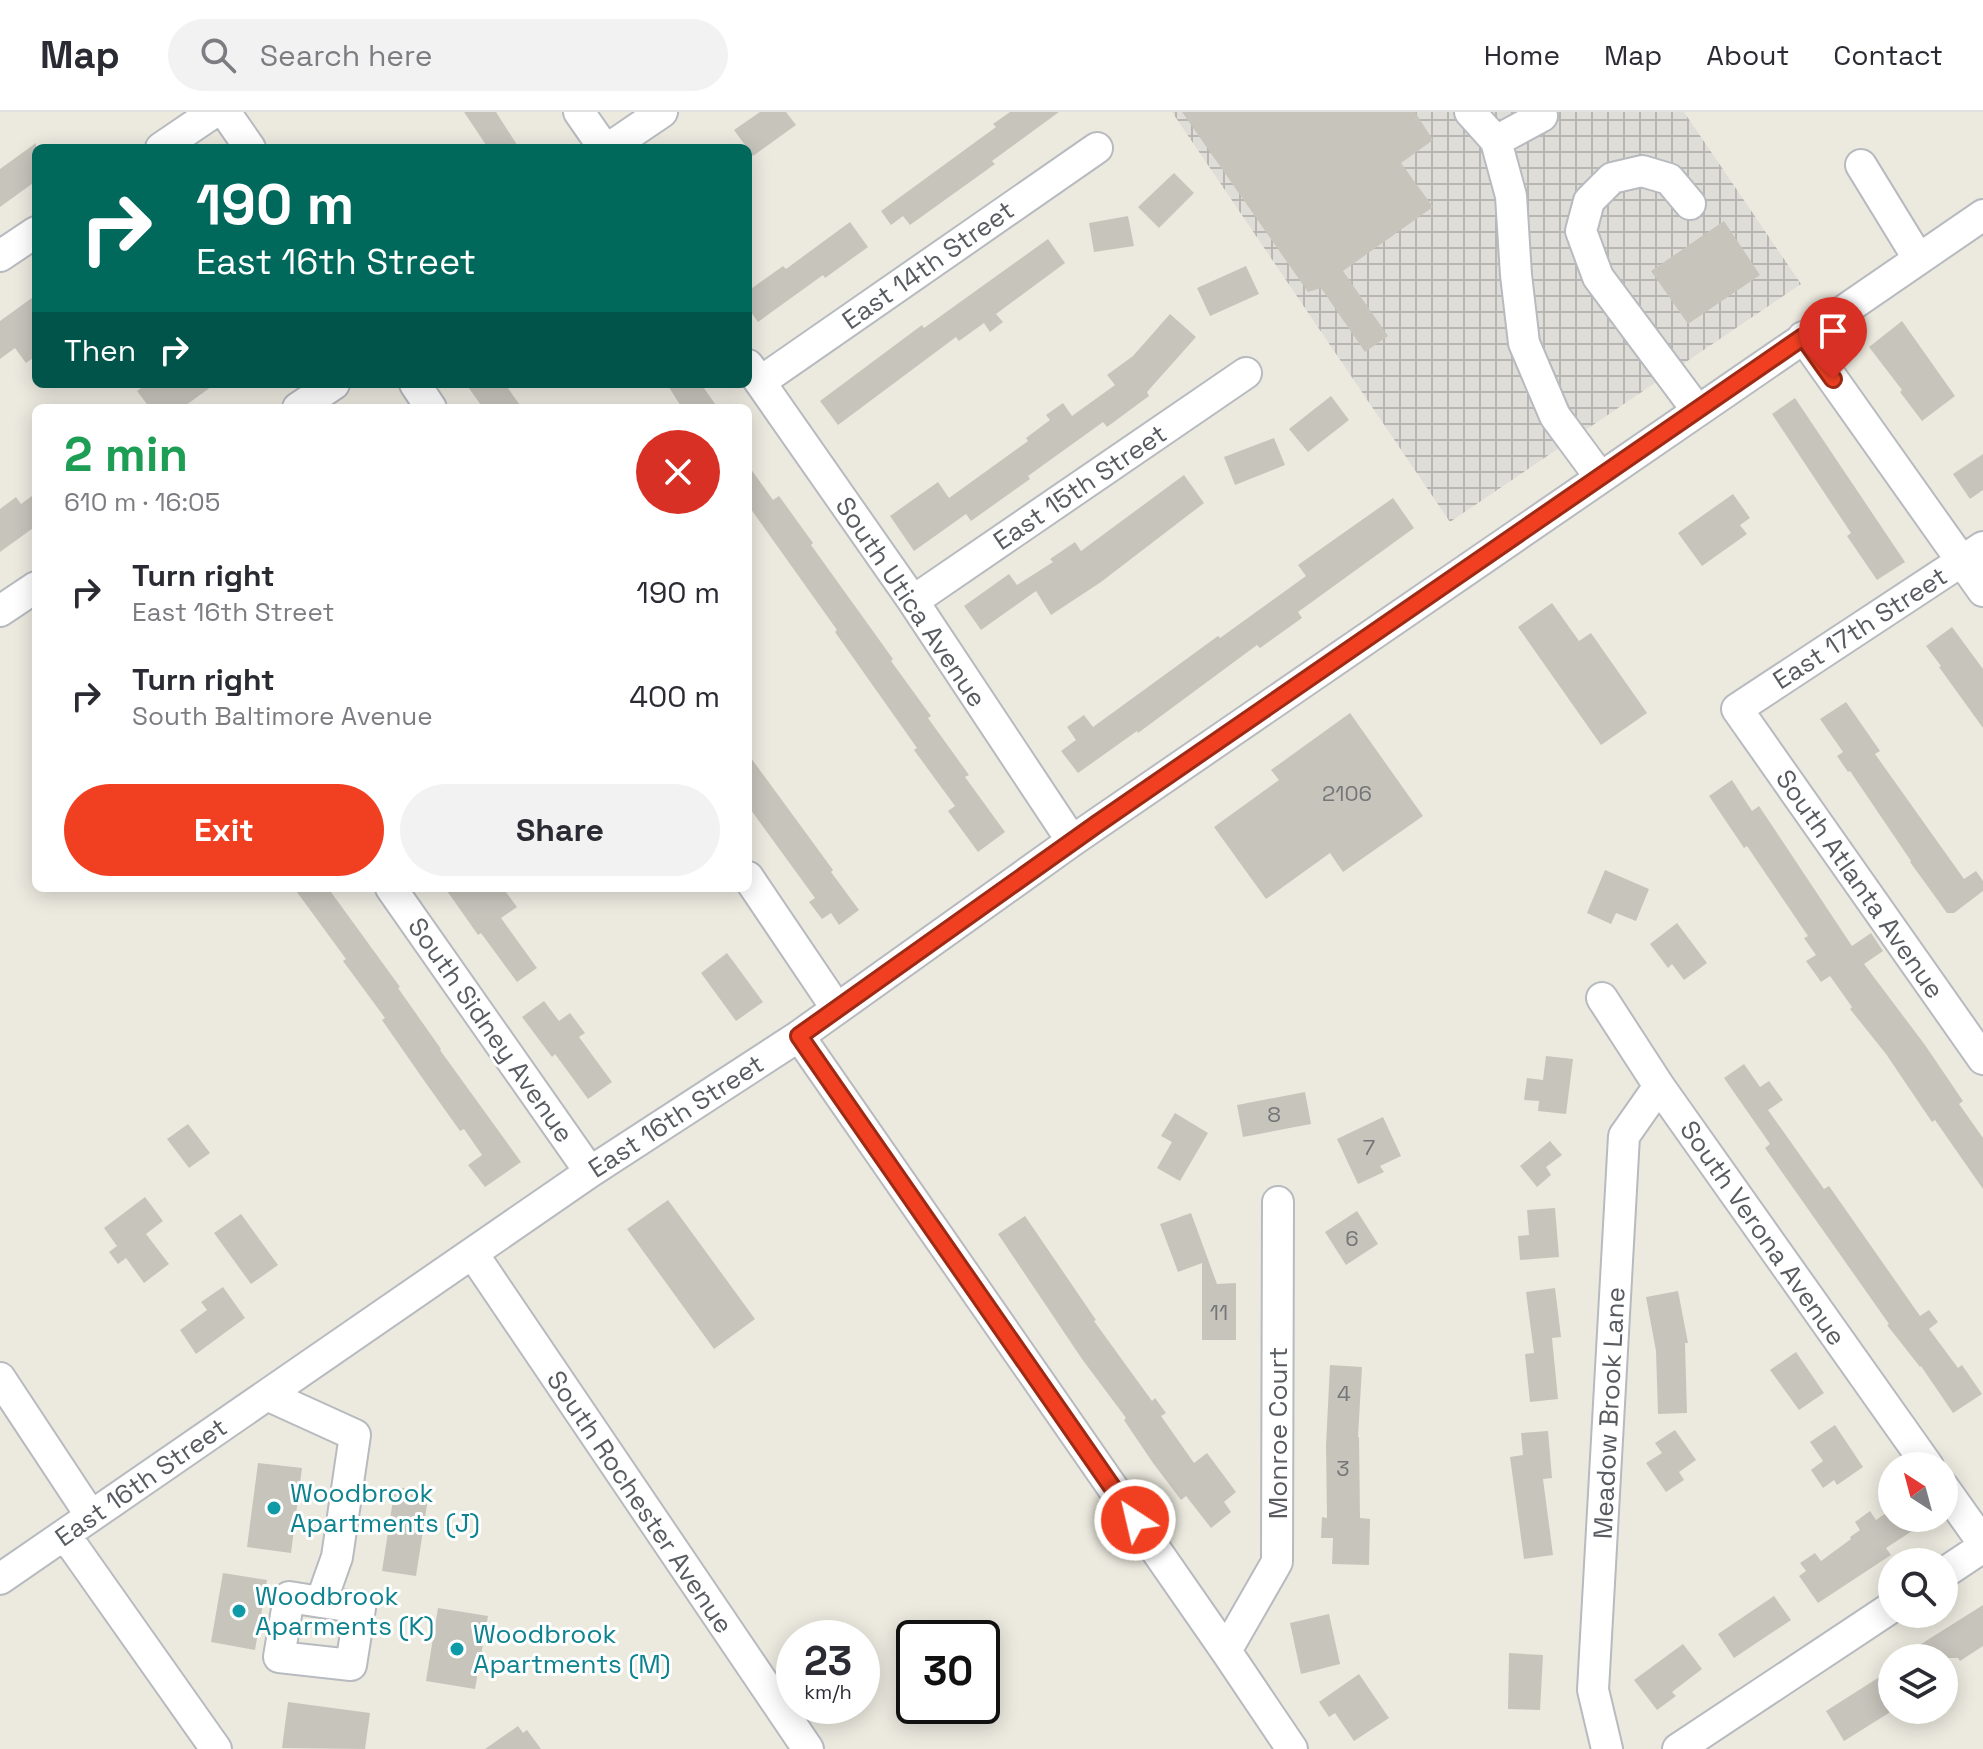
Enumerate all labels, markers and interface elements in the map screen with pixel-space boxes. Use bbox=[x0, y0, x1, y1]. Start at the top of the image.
search box bbox=[168, 19, 728, 91]
text: Map bbox=[40, 31, 120, 79]
icon: search bbox=[196, 33, 240, 77]
text: Search here bbox=[260, 36, 433, 75]
text: Home bbox=[1484, 37, 1560, 73]
text: Map bbox=[1604, 37, 1662, 73]
text: About bbox=[1706, 37, 1789, 73]
text: Contact bbox=[1833, 37, 1943, 73]
text: 190 m bbox=[196, 169, 354, 240]
icon: right bbox=[64, 176, 168, 280]
street label: East 14th Street bbox=[835, 193, 1021, 337]
text: East 16th Street bbox=[196, 239, 476, 285]
pin bbox=[1799, 297, 1867, 379]
icon: arrive bbox=[1811, 309, 1855, 353]
icon: right bbox=[152, 328, 196, 372]
text: Then bbox=[64, 331, 136, 370]
street label: East 15th Street bbox=[987, 416, 1173, 558]
text: 2 min bbox=[64, 424, 188, 485]
button: close bbox=[636, 430, 720, 514]
text: 610 m · 16:05 bbox=[64, 485, 220, 519]
street label: South Utica Avenue bbox=[828, 490, 994, 714]
text: Turn right bbox=[132, 556, 275, 595]
street label: East 17th Street bbox=[1766, 559, 1954, 697]
icon: right bbox=[64, 570, 108, 614]
text: 190 m bbox=[636, 573, 720, 612]
text: East 16th Street bbox=[132, 595, 334, 629]
text: Turn right bbox=[132, 660, 275, 699]
icon: right bbox=[64, 674, 108, 718]
text: 400 m bbox=[629, 677, 720, 716]
text: South Baltimore Avenue bbox=[132, 699, 433, 733]
street label: South Atlanta Avenue bbox=[1768, 763, 1952, 1005]
house number: 2106 bbox=[1322, 779, 1372, 807]
button: Exit bbox=[64, 784, 384, 876]
button: Share bbox=[400, 784, 720, 876]
street label: South Sidney Avenue bbox=[401, 911, 581, 1149]
street label: East 16th Street bbox=[582, 1047, 770, 1185]
house number: 8 bbox=[1267, 1100, 1281, 1128]
street label: South Verona Avenue bbox=[1672, 1114, 1854, 1352]
house number: 7 bbox=[1363, 1133, 1375, 1161]
house number: 6 bbox=[1345, 1224, 1359, 1252]
street label: Meadow Brook Lane bbox=[1585, 1286, 1633, 1540]
house number: 11 bbox=[1210, 1298, 1228, 1326]
street label: Monroe Court bbox=[1261, 1347, 1295, 1519]
street label: South Rochester Avenue bbox=[539, 1364, 741, 1640]
house number: 4 bbox=[1337, 1379, 1351, 1407]
street label: East 16th Street bbox=[48, 1410, 234, 1554]
north arrow bbox=[1878, 1452, 1958, 1532]
map controls bbox=[1878, 1452, 1958, 1724]
house number: 3 bbox=[1336, 1454, 1350, 1482]
place label: Woodbrook Apartments (J) bbox=[290, 1476, 480, 1540]
position arrow bbox=[1093, 1478, 1177, 1562]
marker: Woodbrook Apartments (J) bbox=[265, 1499, 283, 1517]
button: search bbox=[1878, 1548, 1958, 1628]
place label: Woodbrook Aparments (K) bbox=[255, 1579, 434, 1643]
marker: Woodbrook Aparments (K) bbox=[230, 1602, 248, 1620]
place label: Woodbrook Apartments (M) bbox=[473, 1617, 671, 1681]
speed limit sign: 30 bbox=[896, 1620, 1000, 1724]
text: 23 bbox=[804, 1636, 852, 1687]
marker: Woodbrook Apartments (M) bbox=[448, 1640, 466, 1658]
button: layers bbox=[1878, 1644, 1958, 1724]
text: km/h bbox=[804, 1679, 852, 1705]

